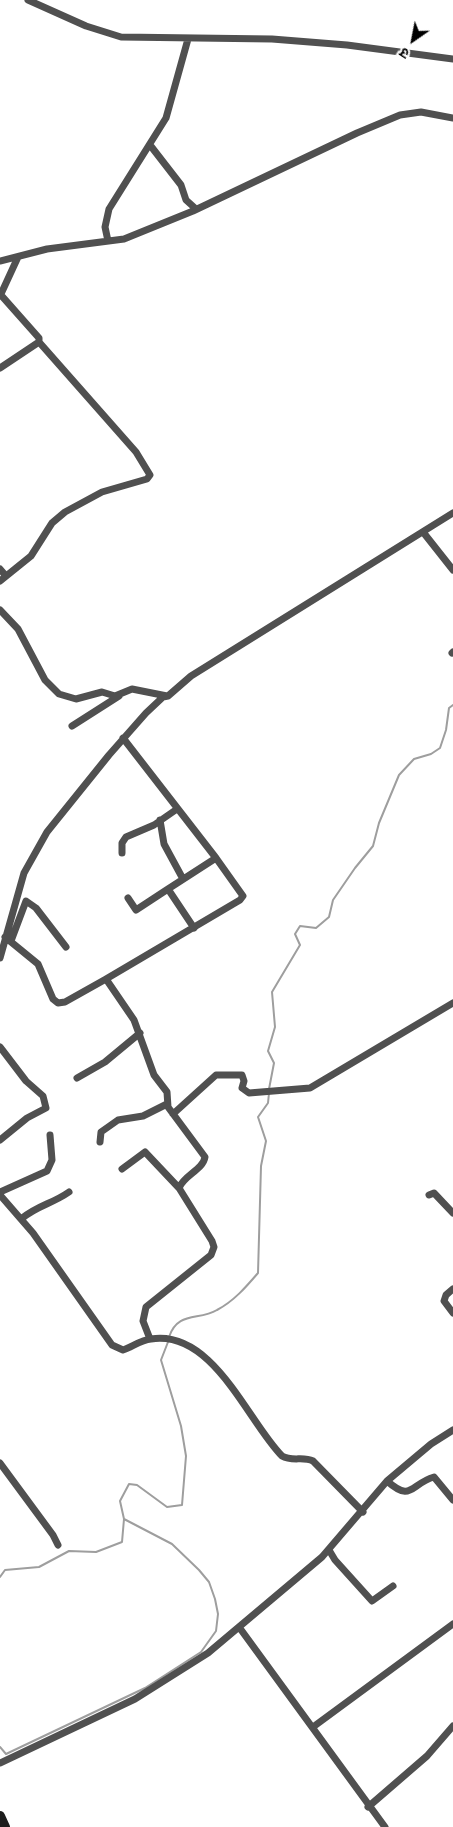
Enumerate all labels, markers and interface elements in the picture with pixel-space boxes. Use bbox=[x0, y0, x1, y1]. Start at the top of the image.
north arrow bbox=[388, 15, 438, 65]
text: उ bbox=[396, 44, 413, 62]

